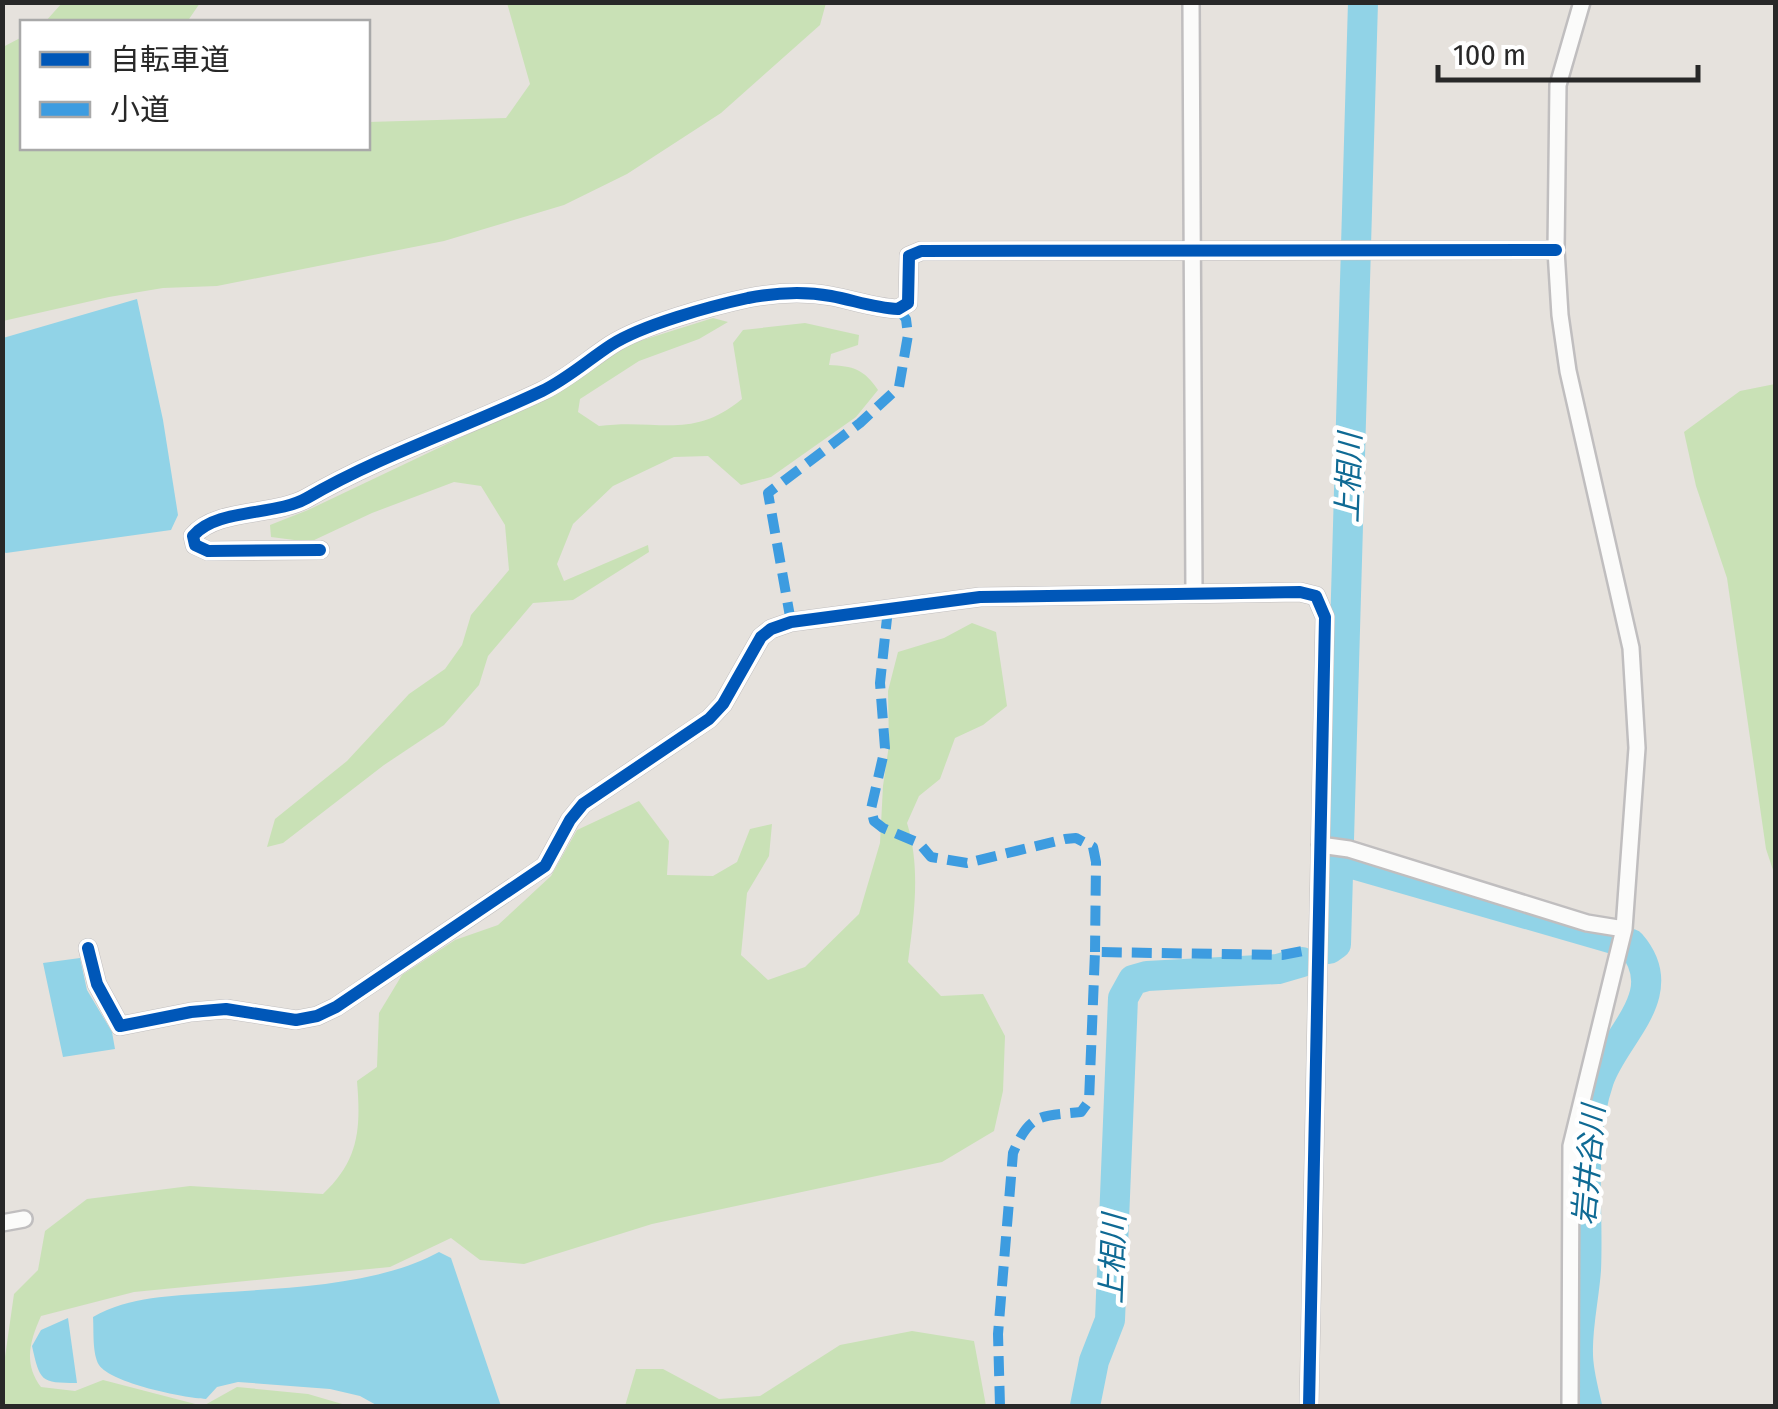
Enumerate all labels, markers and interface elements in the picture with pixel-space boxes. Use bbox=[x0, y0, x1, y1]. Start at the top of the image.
legend bbox=[20, 20, 370, 150]
scale bar bbox=[1438, 20, 1698, 82]
text: 100 m bbox=[1453, 37, 1526, 73]
text: 自転車道 bbox=[110, 42, 230, 78]
text: 小道 bbox=[110, 92, 170, 128]
water label: 上相川 bbox=[1329, 429, 1369, 524]
water label: 岩井谷川 bbox=[1566, 1101, 1612, 1226]
water label: 上相川 bbox=[1093, 1210, 1133, 1305]

